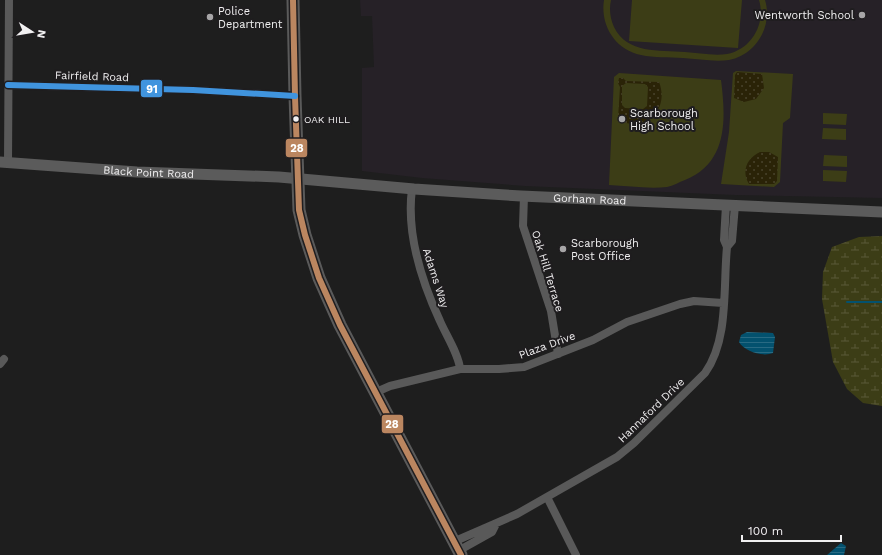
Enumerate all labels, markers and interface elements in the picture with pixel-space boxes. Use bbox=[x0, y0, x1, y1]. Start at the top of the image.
place label: Police Department bbox=[218, 5, 283, 31]
place label: Wentworth School bbox=[755, 9, 855, 22]
marker: Wentworth School bbox=[857, 10, 867, 20]
north arrow bbox=[12, 12, 52, 52]
marker: Police Department bbox=[205, 12, 215, 22]
text: N bbox=[34, 29, 48, 39]
street label: Fairfield Road bbox=[55, 69, 129, 84]
line badge: 91 bbox=[140, 79, 163, 98]
text: 91 bbox=[146, 83, 158, 96]
place label: Scarborough High School bbox=[630, 107, 698, 133]
marker: OAK HILL bbox=[291, 114, 301, 124]
place label: OAK HILL bbox=[304, 114, 350, 125]
marker: Scarborough High School bbox=[617, 114, 627, 124]
line badge: 28 bbox=[285, 138, 308, 158]
text: 28 bbox=[290, 142, 304, 155]
street label: Black Point Road bbox=[103, 164, 194, 181]
street label: Gorham Road bbox=[553, 191, 627, 208]
street label: Oak Hill Terrace bbox=[529, 229, 566, 313]
place label: Scarborough Post Office bbox=[571, 237, 639, 263]
marker: Scarborough Post Office bbox=[558, 244, 568, 254]
street label: Adams Way bbox=[420, 247, 451, 310]
street label: Plaza Drive bbox=[517, 329, 577, 362]
street label: Hannaford Drive bbox=[616, 375, 687, 445]
line badge: 28 bbox=[381, 414, 404, 434]
text: 28 bbox=[385, 418, 399, 431]
scale bar bbox=[742, 517, 841, 543]
text: 100 m bbox=[748, 524, 783, 538]

